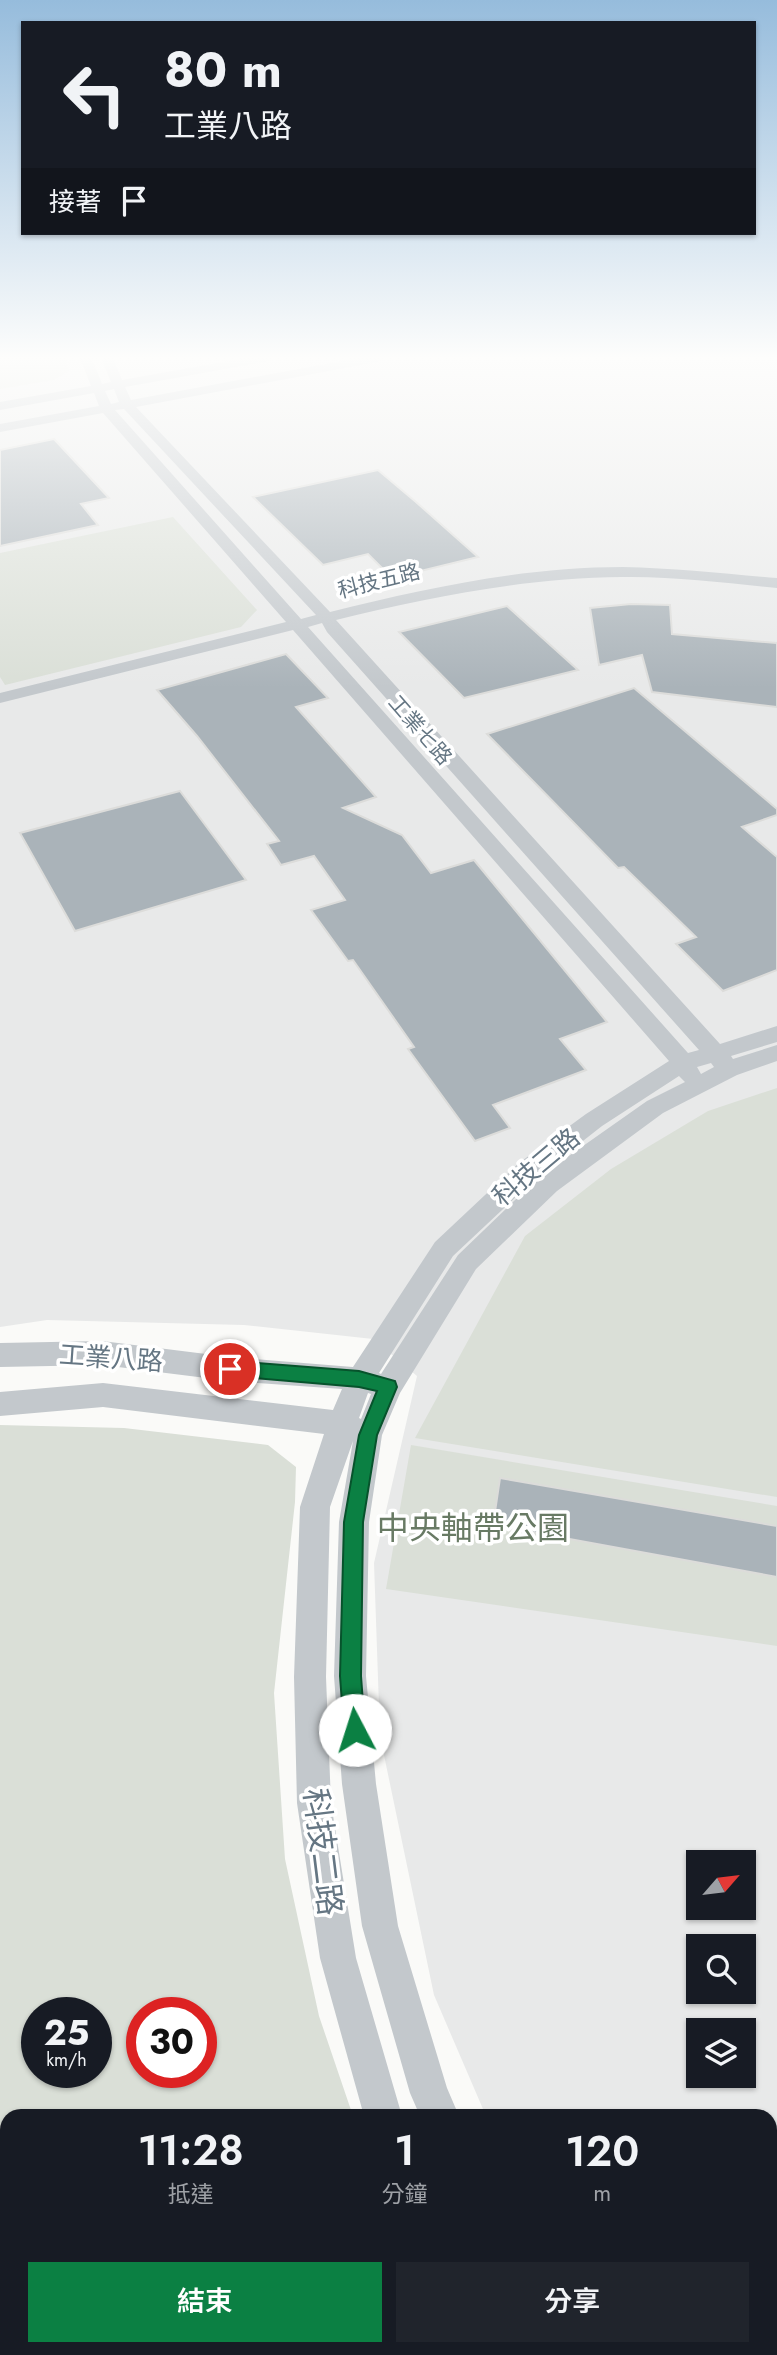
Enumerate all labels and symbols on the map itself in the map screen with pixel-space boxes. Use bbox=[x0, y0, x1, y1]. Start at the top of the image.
street label: 科技五路 bbox=[335, 556, 423, 606]
street label: 工業七路 bbox=[381, 688, 459, 772]
street label: 科技三路 bbox=[484, 1119, 588, 1215]
street label: 工業八路 bbox=[58, 1335, 164, 1381]
pin bbox=[200, 1339, 260, 1399]
park label: 中央軸帶公園 bbox=[377, 1505, 569, 1551]
position arrow bbox=[318, 1693, 392, 1767]
street label: 科技二路 bbox=[292, 1786, 354, 1918]
north arrow bbox=[686, 1850, 756, 1920]
speed limit sign: 30 bbox=[126, 1997, 217, 2088]

